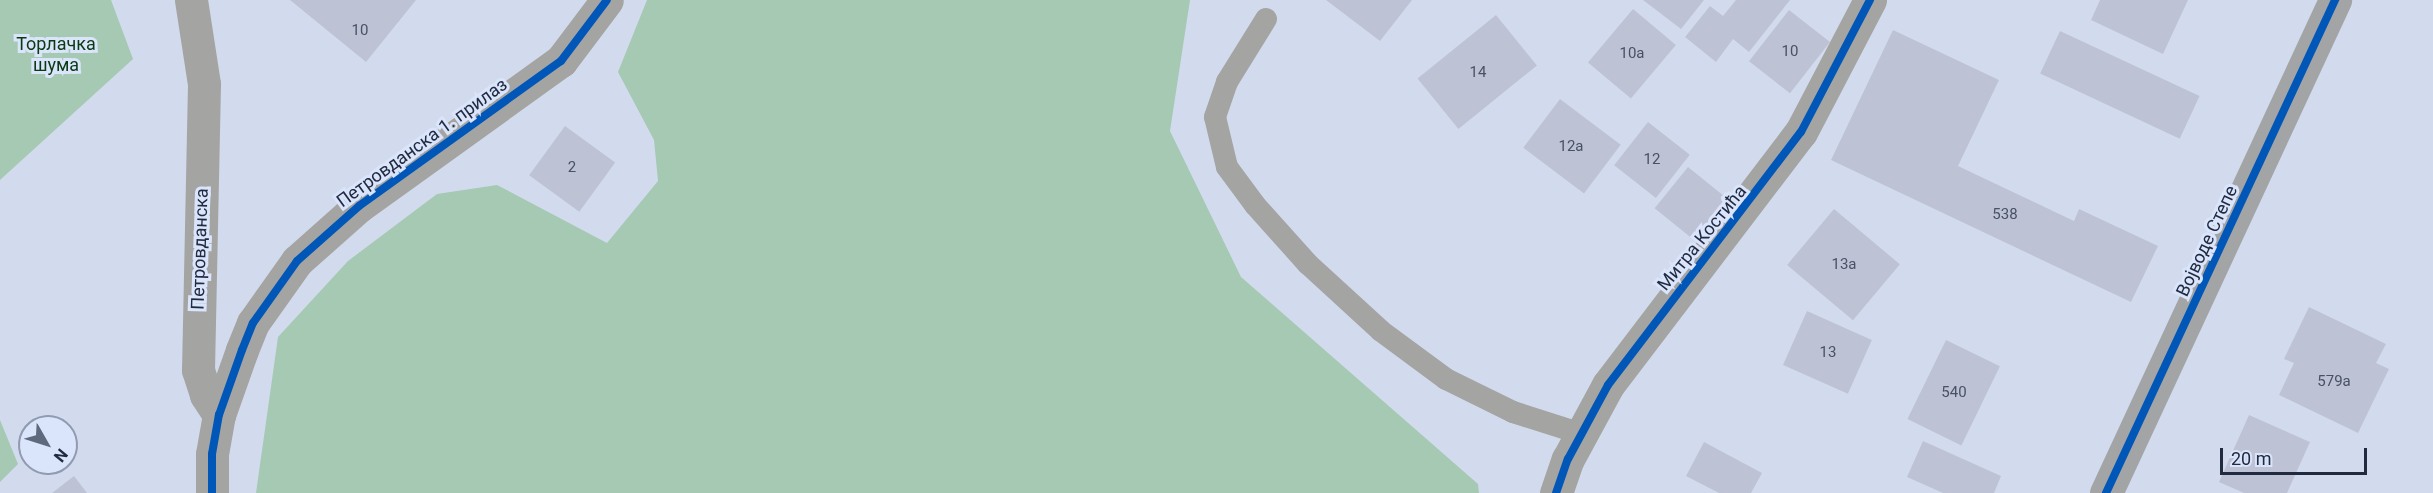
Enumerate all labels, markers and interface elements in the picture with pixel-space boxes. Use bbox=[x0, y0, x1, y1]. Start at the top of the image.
house number: 10 bbox=[352, 22, 368, 40]
park label: Торлачка шума bbox=[16, 34, 96, 76]
house number: 10 bbox=[1782, 43, 1798, 61]
house number: 10a bbox=[1619, 45, 1645, 63]
house number: 14 bbox=[1470, 64, 1486, 82]
street label: Петровданска 1. прилаз bbox=[332, 74, 512, 212]
house number: 12a bbox=[1558, 138, 1584, 156]
house number: 12 bbox=[1644, 151, 1660, 169]
house number: 2 bbox=[568, 159, 576, 177]
street label: Митра Костића bbox=[1653, 181, 1751, 295]
street label: Војводе Степе bbox=[2172, 182, 2242, 300]
street label: Петровданска bbox=[187, 188, 213, 310]
house number: 538 bbox=[1992, 206, 2018, 224]
house number: 13a bbox=[1831, 256, 1857, 274]
house number: 13 bbox=[1820, 344, 1836, 362]
house number: 579a bbox=[2317, 373, 2351, 391]
house number: 540 bbox=[1941, 384, 1967, 402]
north arrow bbox=[18, 415, 78, 475]
scale bar bbox=[2223, 436, 2370, 474]
text: N bbox=[50, 445, 72, 466]
text: 20 m bbox=[2231, 448, 2271, 469]

